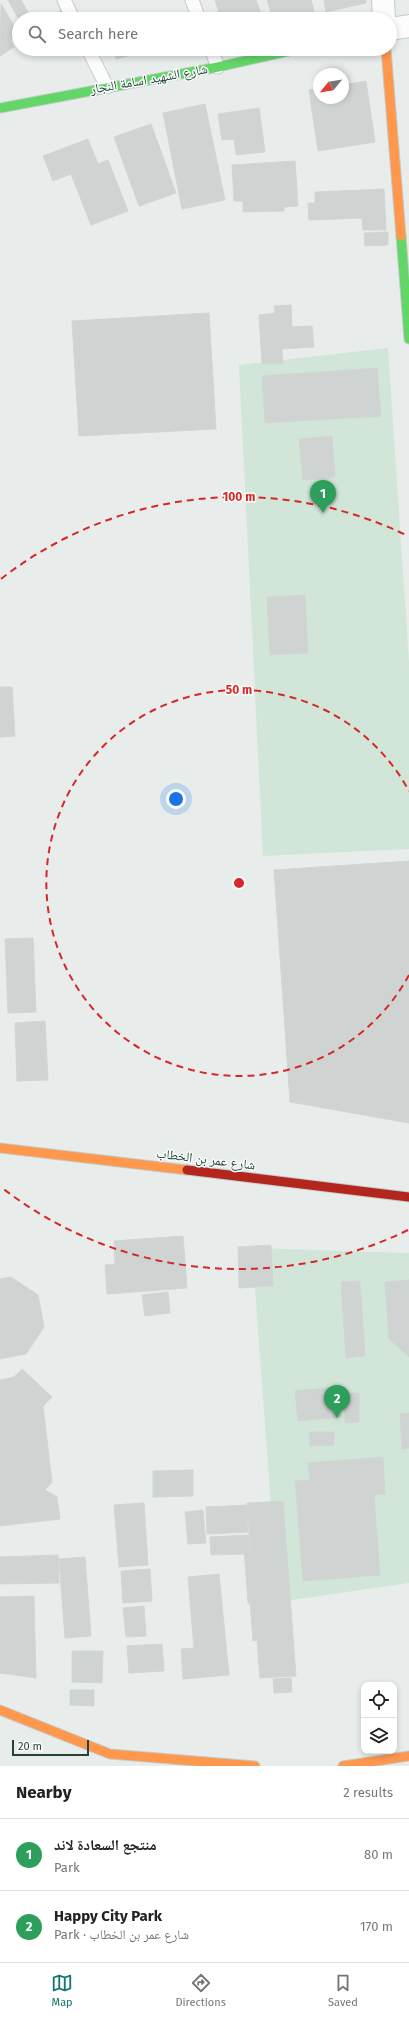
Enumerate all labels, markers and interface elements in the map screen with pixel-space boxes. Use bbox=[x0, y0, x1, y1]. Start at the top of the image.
search box bbox=[12, 12, 397, 56]
icon: search bbox=[26, 23, 48, 45]
text: Search here bbox=[58, 25, 138, 43]
street label: شارع الشهيد اسامة النجار bbox=[88, 61, 209, 99]
north arrow bbox=[313, 68, 349, 104]
pin: 1 bbox=[310, 480, 336, 513]
text: 100 m bbox=[223, 490, 255, 504]
text: 50 m bbox=[226, 683, 252, 697]
your location bbox=[166, 789, 186, 809]
centre of rings bbox=[232, 876, 246, 890]
street label: شارع عمر بن الخطاب bbox=[155, 1145, 256, 1174]
pin: 2 bbox=[324, 1385, 350, 1418]
map controls bbox=[361, 1682, 397, 1754]
button: locate bbox=[361, 1682, 397, 1718]
button: layers bbox=[361, 1718, 397, 1754]
scale bar bbox=[12, 1738, 89, 1757]
text: 20 m bbox=[18, 1740, 42, 1753]
text: Nearby bbox=[16, 1782, 71, 1803]
text: 2 results bbox=[343, 1785, 393, 1800]
text: منتجع السعادة لاند bbox=[54, 1836, 157, 1854]
text: 1 bbox=[26, 1847, 32, 1862]
text: 80 m bbox=[364, 1847, 393, 1862]
text: Park bbox=[54, 1860, 80, 1875]
text: Happy City Park bbox=[54, 1907, 162, 1925]
text: 2 bbox=[26, 1919, 32, 1934]
text: 170 m bbox=[360, 1919, 393, 1934]
text: Park · شارع عمر بن الخطاب bbox=[54, 1927, 189, 1942]
tab: Map bbox=[51, 1972, 73, 2009]
tab: Directions bbox=[175, 1972, 226, 2009]
tab: Saved bbox=[328, 1972, 358, 2009]

